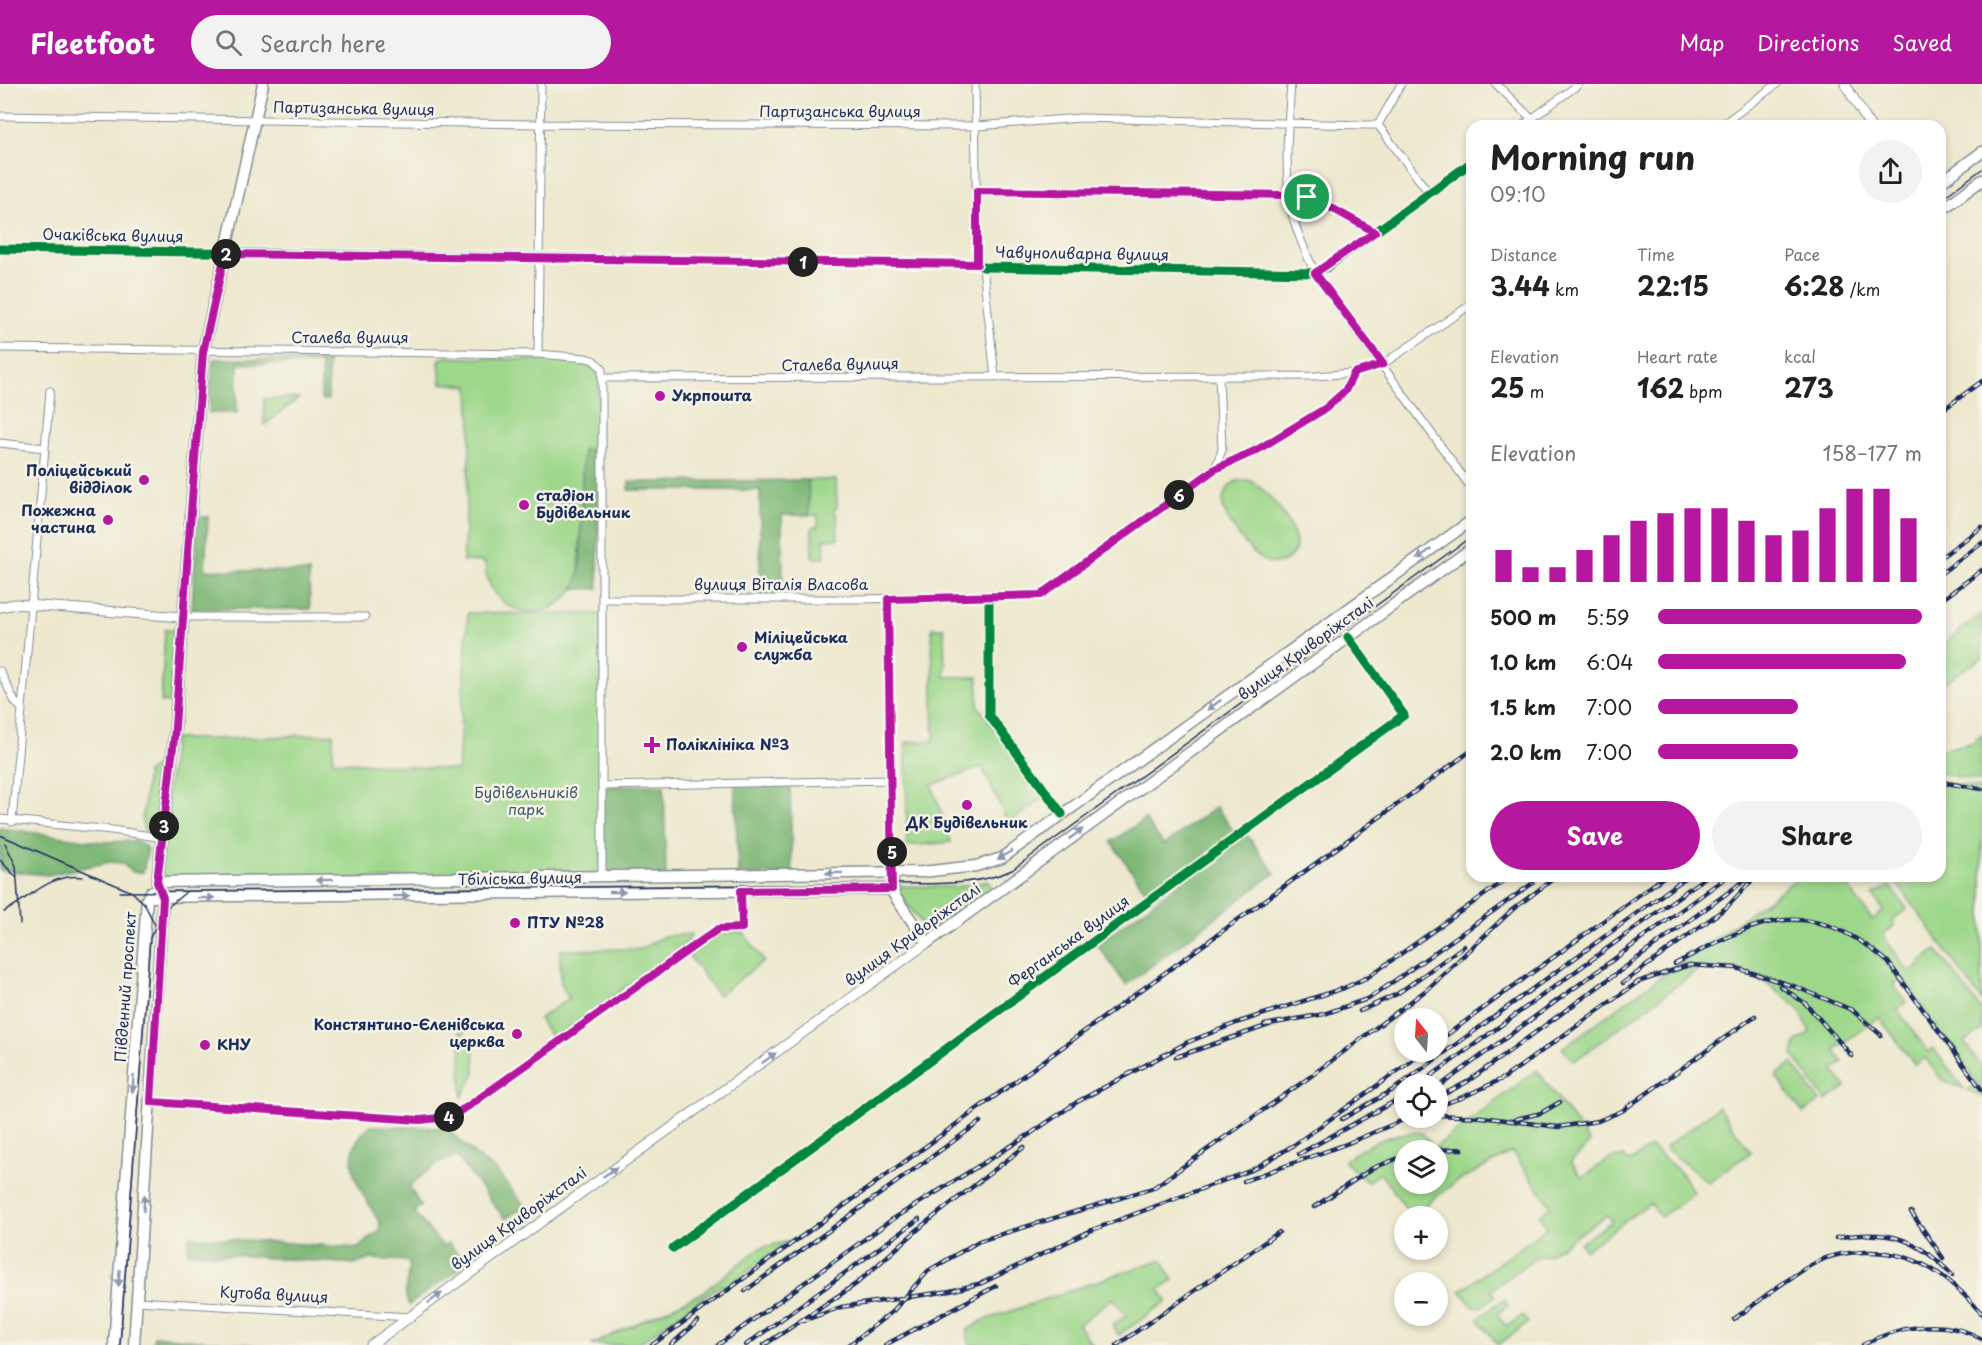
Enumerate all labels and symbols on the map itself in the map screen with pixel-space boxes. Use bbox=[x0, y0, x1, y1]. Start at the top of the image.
street label: Партизанська вулиця bbox=[273, 95, 435, 120]
street label: Партизанська вулиця bbox=[759, 99, 921, 122]
pin bbox=[1281, 171, 1332, 222]
street label: Очаківська вулиця bbox=[42, 222, 184, 247]
pin: 2 bbox=[211, 239, 241, 269]
street label: Чавуноливарна вулиця bbox=[995, 239, 1169, 266]
pin: 1 bbox=[788, 247, 818, 277]
street label: Сталева вулиця bbox=[291, 325, 409, 348]
street label: Сталева вулиця bbox=[781, 351, 899, 376]
place label: Укрпошта bbox=[671, 383, 752, 406]
marker: Укрпошта bbox=[653, 389, 667, 403]
place label: Поліцейський відділок bbox=[26, 458, 132, 498]
marker: Поліцейський відділок bbox=[137, 473, 151, 487]
pin: 6 bbox=[1164, 480, 1194, 510]
place label: стадіон Будівельник bbox=[536, 483, 631, 523]
place label: Пожежна частина bbox=[21, 498, 97, 538]
marker: стадіон Будівельник bbox=[517, 498, 531, 512]
marker: Пожежна частина bbox=[101, 513, 115, 527]
one-way arrow bbox=[1416, 548, 1432, 560]
street label: вулиця Віталія Власова bbox=[694, 572, 869, 595]
street label: вулиця Криворіжсталі bbox=[1232, 591, 1378, 705]
place label: Міліцейська служба bbox=[754, 625, 848, 665]
marker: Міліцейська служба bbox=[735, 640, 749, 654]
one-way arrow bbox=[1207, 698, 1222, 710]
place label: Поліклініка №3 bbox=[666, 732, 789, 755]
marker: Поліклініка №3 bbox=[643, 736, 661, 754]
park label: Будівельників парк bbox=[474, 780, 578, 820]
marker: ДК Будівельник bbox=[960, 798, 974, 812]
place label: ДК Будівельник bbox=[905, 810, 1028, 833]
pin: 3 bbox=[149, 811, 179, 841]
one-way arrow bbox=[1068, 828, 1084, 840]
pin: 5 bbox=[877, 837, 907, 867]
one-way arrow bbox=[996, 849, 1013, 860]
street label: Тбіліська вулиця bbox=[458, 865, 582, 890]
one-way arrow bbox=[824, 869, 843, 878]
one-way arrow bbox=[314, 875, 333, 885]
street label: вулиця Криворіжсталі bbox=[839, 877, 985, 991]
one-way arrow bbox=[607, 887, 626, 897]
street label: Ферганська вулиця bbox=[1003, 889, 1133, 993]
one-way arrow bbox=[392, 891, 411, 901]
one-way arrow bbox=[197, 893, 216, 902]
street label: Південний проспект bbox=[108, 910, 141, 1063]
place label: ПТУ №28 bbox=[527, 910, 605, 933]
marker: ПТУ №28 bbox=[508, 916, 522, 930]
north arrow bbox=[1394, 1008, 1448, 1062]
place label: Констянтино-Єленівська церква bbox=[314, 1012, 505, 1052]
marker: Констянтино-Єленівська церква bbox=[510, 1027, 524, 1041]
place label: КНУ bbox=[217, 1032, 251, 1055]
marker: КНУ bbox=[198, 1038, 212, 1052]
one-way arrow bbox=[760, 1052, 776, 1064]
one-way arrow bbox=[129, 1074, 138, 1093]
pin: 4 bbox=[434, 1102, 464, 1132]
street label: вулиця Криворіжсталі bbox=[445, 1161, 591, 1275]
one-way arrow bbox=[602, 1166, 618, 1178]
one-way arrow bbox=[139, 1193, 149, 1212]
one-way arrow bbox=[114, 1269, 124, 1288]
street label: Кутова вулиця bbox=[219, 1279, 329, 1308]
one-way arrow bbox=[428, 1293, 443, 1305]

